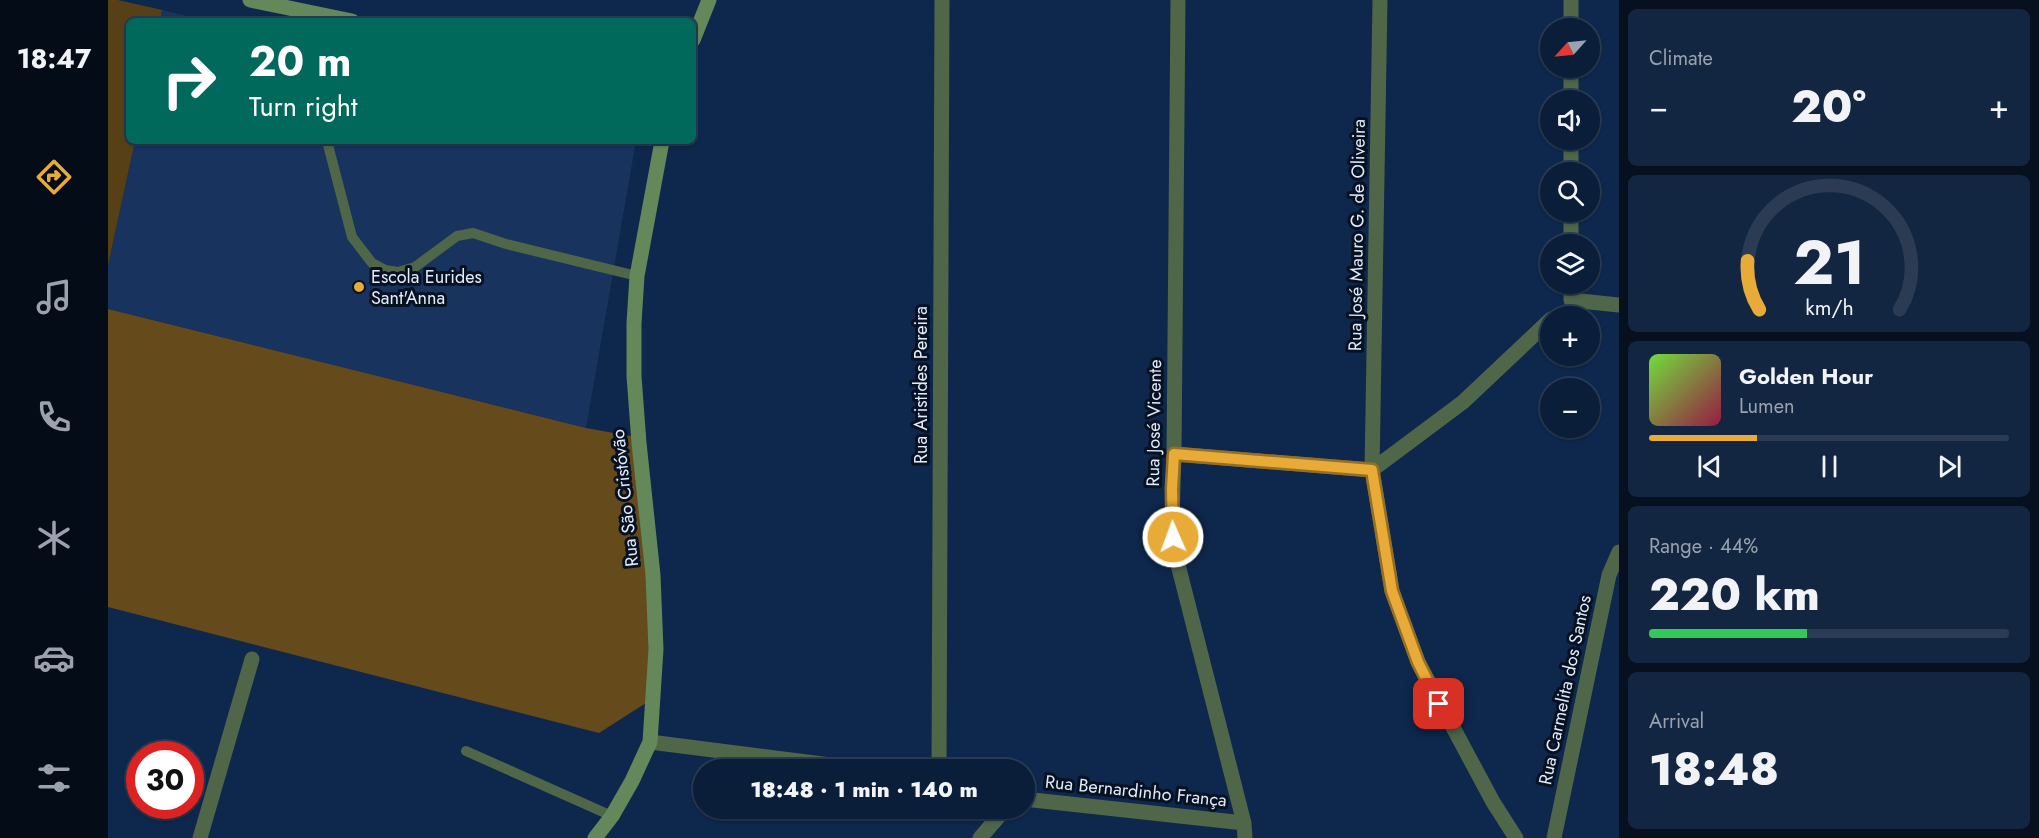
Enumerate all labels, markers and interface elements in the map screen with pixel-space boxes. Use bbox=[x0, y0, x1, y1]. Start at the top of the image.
north arrow bbox=[1540, 18, 1600, 78]
map controls bbox=[1540, 18, 1600, 438]
text: 20 m bbox=[249, 31, 351, 92]
text: 18:47 bbox=[17, 39, 91, 78]
icon: right bbox=[150, 42, 228, 120]
text: Climate bbox=[1649, 44, 1713, 73]
text: 20° bbox=[1791, 74, 1866, 139]
text: − bbox=[1649, 83, 1668, 130]
text: + bbox=[1989, 83, 2009, 130]
text: Turn right bbox=[249, 87, 357, 126]
button: sound bbox=[1540, 90, 1600, 150]
street label: Rua José Mauro G. de Oliveira bbox=[1342, 119, 1372, 351]
icon: directions bbox=[33, 156, 75, 198]
button: search bbox=[1540, 162, 1600, 222]
text: 21 bbox=[1793, 217, 1865, 307]
button: layers bbox=[1540, 234, 1600, 294]
place label: Escola Eurides Sant'Anna bbox=[371, 264, 482, 311]
icon: music bbox=[33, 276, 75, 318]
marker: Escola Eurides Sant'Anna bbox=[352, 280, 366, 294]
text: km/h bbox=[1805, 293, 1853, 324]
street label: Rua Aristides Pereira bbox=[908, 306, 934, 464]
button: + bbox=[1540, 306, 1600, 366]
street label: Rua José Vicente bbox=[1140, 359, 1168, 487]
text: Golden Hour bbox=[1739, 360, 1873, 392]
button: − bbox=[1540, 378, 1600, 438]
text: Lumen bbox=[1739, 392, 1795, 421]
icon: phone bbox=[33, 396, 75, 438]
street label: Rua São Cristóvão bbox=[605, 428, 645, 568]
icon: previous bbox=[1693, 450, 1726, 483]
icon: pause bbox=[1813, 450, 1846, 483]
icon: next bbox=[1933, 450, 1966, 483]
position arrow bbox=[1141, 505, 1205, 569]
icon: climate bbox=[33, 517, 75, 559]
text: Range · 44% bbox=[1649, 532, 1758, 561]
text: 220 km bbox=[1649, 562, 1820, 627]
street label: Rua Carmelita dos Santos bbox=[1532, 593, 1598, 787]
icon: car bbox=[33, 637, 75, 679]
pin bbox=[1413, 678, 1464, 729]
icon: arrive bbox=[1422, 687, 1455, 720]
text: Arrival bbox=[1649, 707, 1704, 736]
text: 18:48 bbox=[1649, 737, 1779, 802]
speed limit sign: 30 bbox=[126, 741, 204, 819]
icon: filters bbox=[33, 757, 75, 799]
street label: Rua Bernardinho França bbox=[1044, 769, 1228, 813]
text: 18:48 · 1 min · 140 m bbox=[750, 773, 978, 805]

